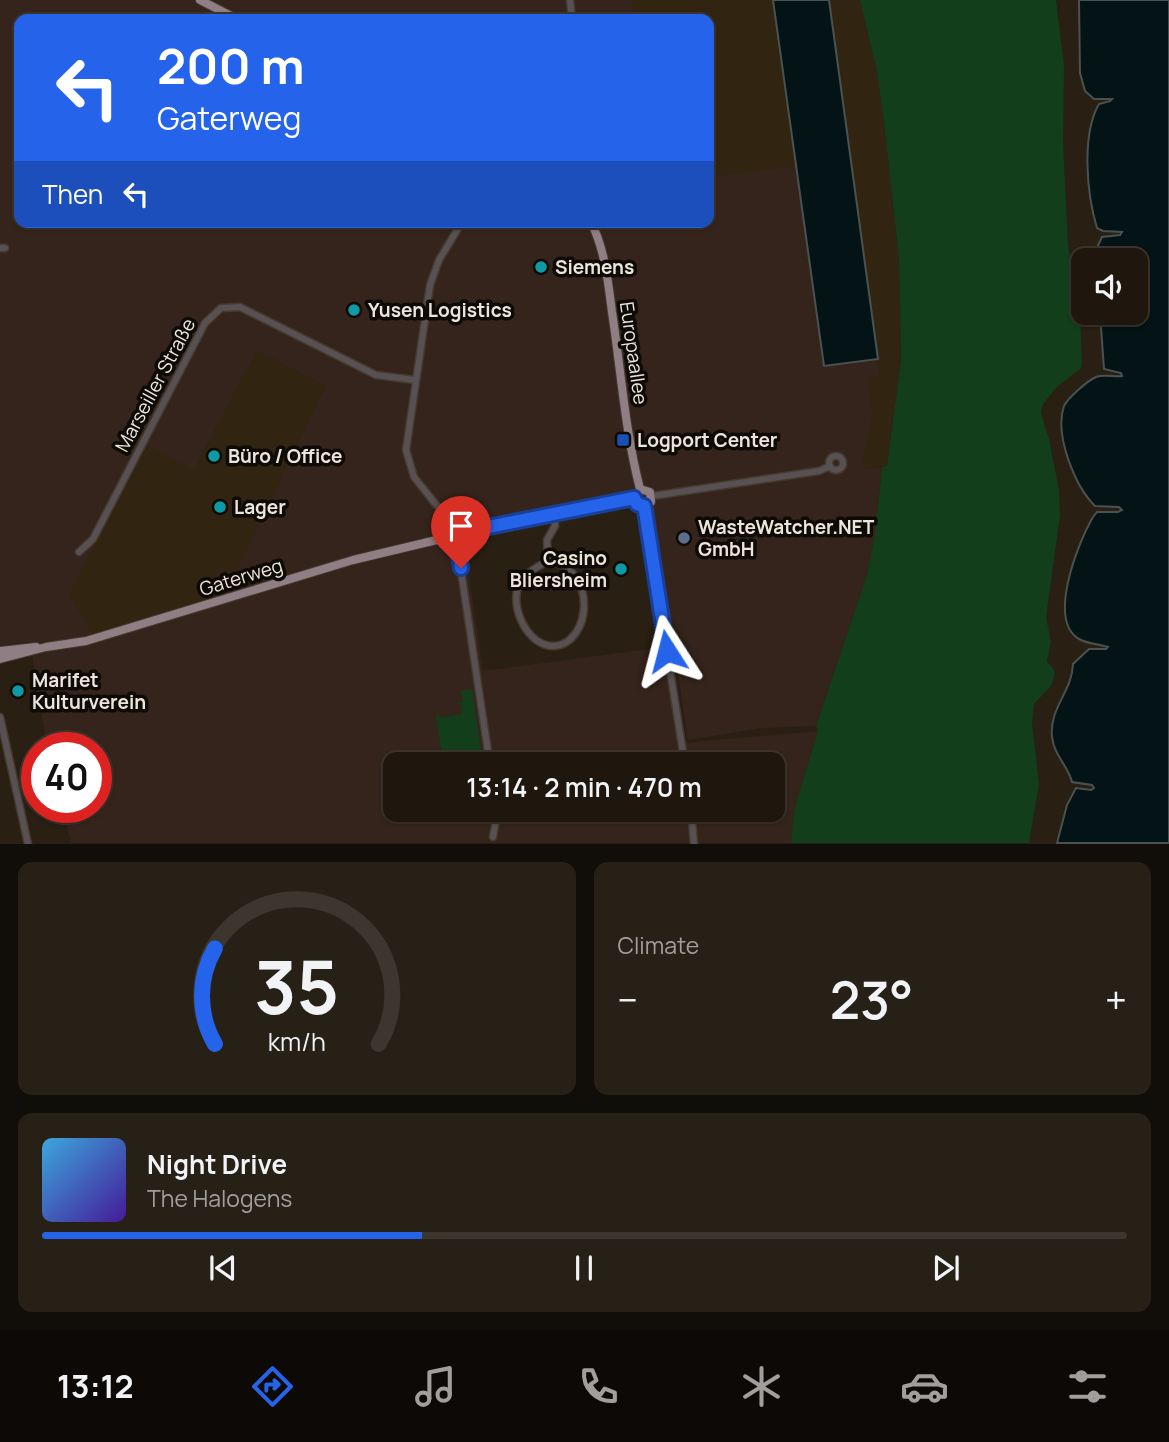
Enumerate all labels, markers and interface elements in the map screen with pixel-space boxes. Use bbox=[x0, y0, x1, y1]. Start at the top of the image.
text: 200 m bbox=[157, 32, 305, 99]
icon: left bbox=[42, 42, 133, 133]
text: Gaterweg bbox=[157, 96, 301, 140]
icon: left bbox=[117, 175, 155, 213]
text: Then bbox=[42, 176, 103, 212]
map controls bbox=[1071, 248, 1148, 325]
button: sound bbox=[1071, 248, 1148, 325]
place label: Siemens bbox=[555, 254, 634, 280]
marker: Siemens bbox=[533, 259, 549, 275]
place label: Yusen Logistics bbox=[368, 297, 512, 323]
street label: Europaallee bbox=[614, 300, 654, 406]
marker: Yusen Logistics bbox=[346, 302, 362, 318]
street label: Marseiller Straße bbox=[109, 314, 201, 456]
place label: Logport Center bbox=[637, 427, 778, 453]
marker: Logport Center bbox=[615, 432, 631, 448]
place label: Büro / Office bbox=[228, 443, 342, 469]
marker: Büro / Office bbox=[206, 448, 222, 464]
place label: Lager bbox=[234, 494, 286, 520]
pin bbox=[431, 496, 491, 568]
marker: Lager bbox=[212, 499, 228, 515]
icon: arrive bbox=[442, 507, 480, 545]
place label: WasteWatcher.NET GmbH bbox=[698, 514, 875, 562]
marker: WasteWatcher.NET GmbH bbox=[676, 530, 692, 546]
place label: Casino Bliersheim bbox=[510, 545, 607, 593]
street label: Gaterweg bbox=[196, 552, 286, 602]
marker: Casino Bliersheim bbox=[613, 561, 629, 577]
position arrow bbox=[630, 614, 704, 688]
place label: Marifet Kulturverein bbox=[32, 667, 146, 715]
marker: Marifet Kulturverein bbox=[10, 683, 26, 699]
speed limit sign: 40 bbox=[21, 732, 112, 823]
text: 13:14 · 2 min · 470 m bbox=[466, 769, 702, 805]
text: Climate bbox=[618, 929, 699, 961]
text: 35 bbox=[254, 937, 339, 1037]
text: 23° bbox=[830, 964, 913, 1035]
text: − bbox=[618, 973, 638, 1025]
text: + bbox=[1105, 973, 1127, 1025]
text: km/h bbox=[268, 1024, 326, 1059]
text: Night Drive bbox=[147, 1146, 287, 1182]
text: The Halogens bbox=[147, 1182, 292, 1214]
icon: previous bbox=[204, 1249, 242, 1287]
icon: pause bbox=[565, 1249, 603, 1287]
icon: next bbox=[927, 1249, 965, 1287]
icon: directions bbox=[248, 1362, 297, 1411]
icon: music bbox=[411, 1362, 460, 1411]
icon: phone bbox=[574, 1362, 623, 1411]
icon: climate bbox=[737, 1362, 786, 1411]
icon: car bbox=[900, 1362, 949, 1411]
icon: filters bbox=[1063, 1362, 1112, 1411]
text: 13:12 bbox=[57, 1364, 134, 1408]

